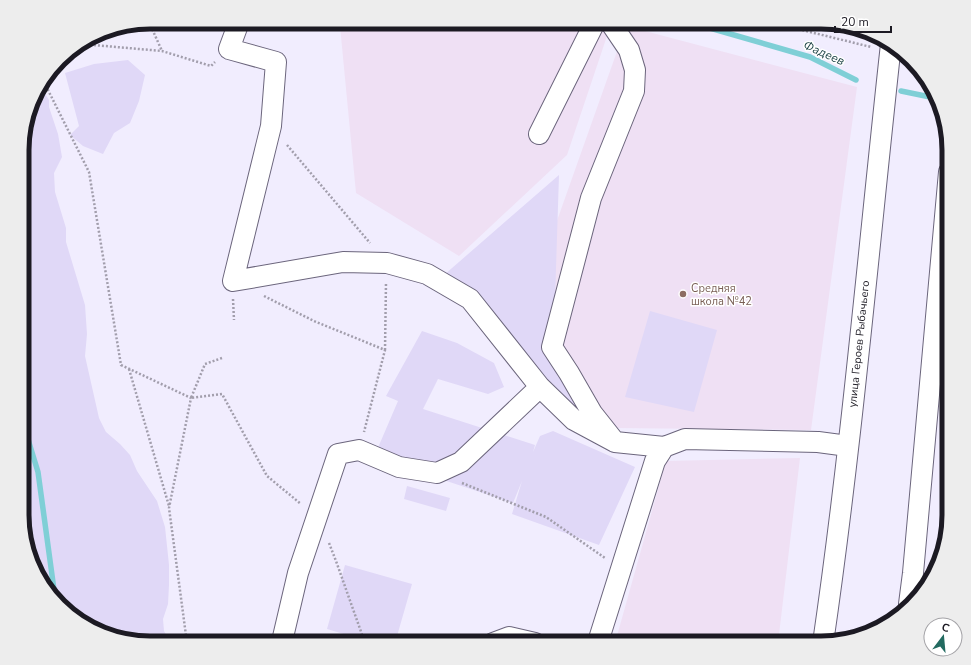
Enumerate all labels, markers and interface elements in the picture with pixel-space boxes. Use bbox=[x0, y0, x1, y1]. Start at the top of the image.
scale bar bbox=[835, 8, 891, 34]
text: 20 m bbox=[841, 14, 869, 30]
water label: Фадеев bbox=[801, 37, 847, 69]
street label: улица Героев Рыбачьего bbox=[845, 280, 873, 408]
place label: Средняя школа №42 bbox=[691, 281, 752, 309]
marker: Средняя школа №42 bbox=[678, 289, 688, 299]
north arrow bbox=[923, 617, 963, 657]
text: С bbox=[940, 620, 952, 636]

